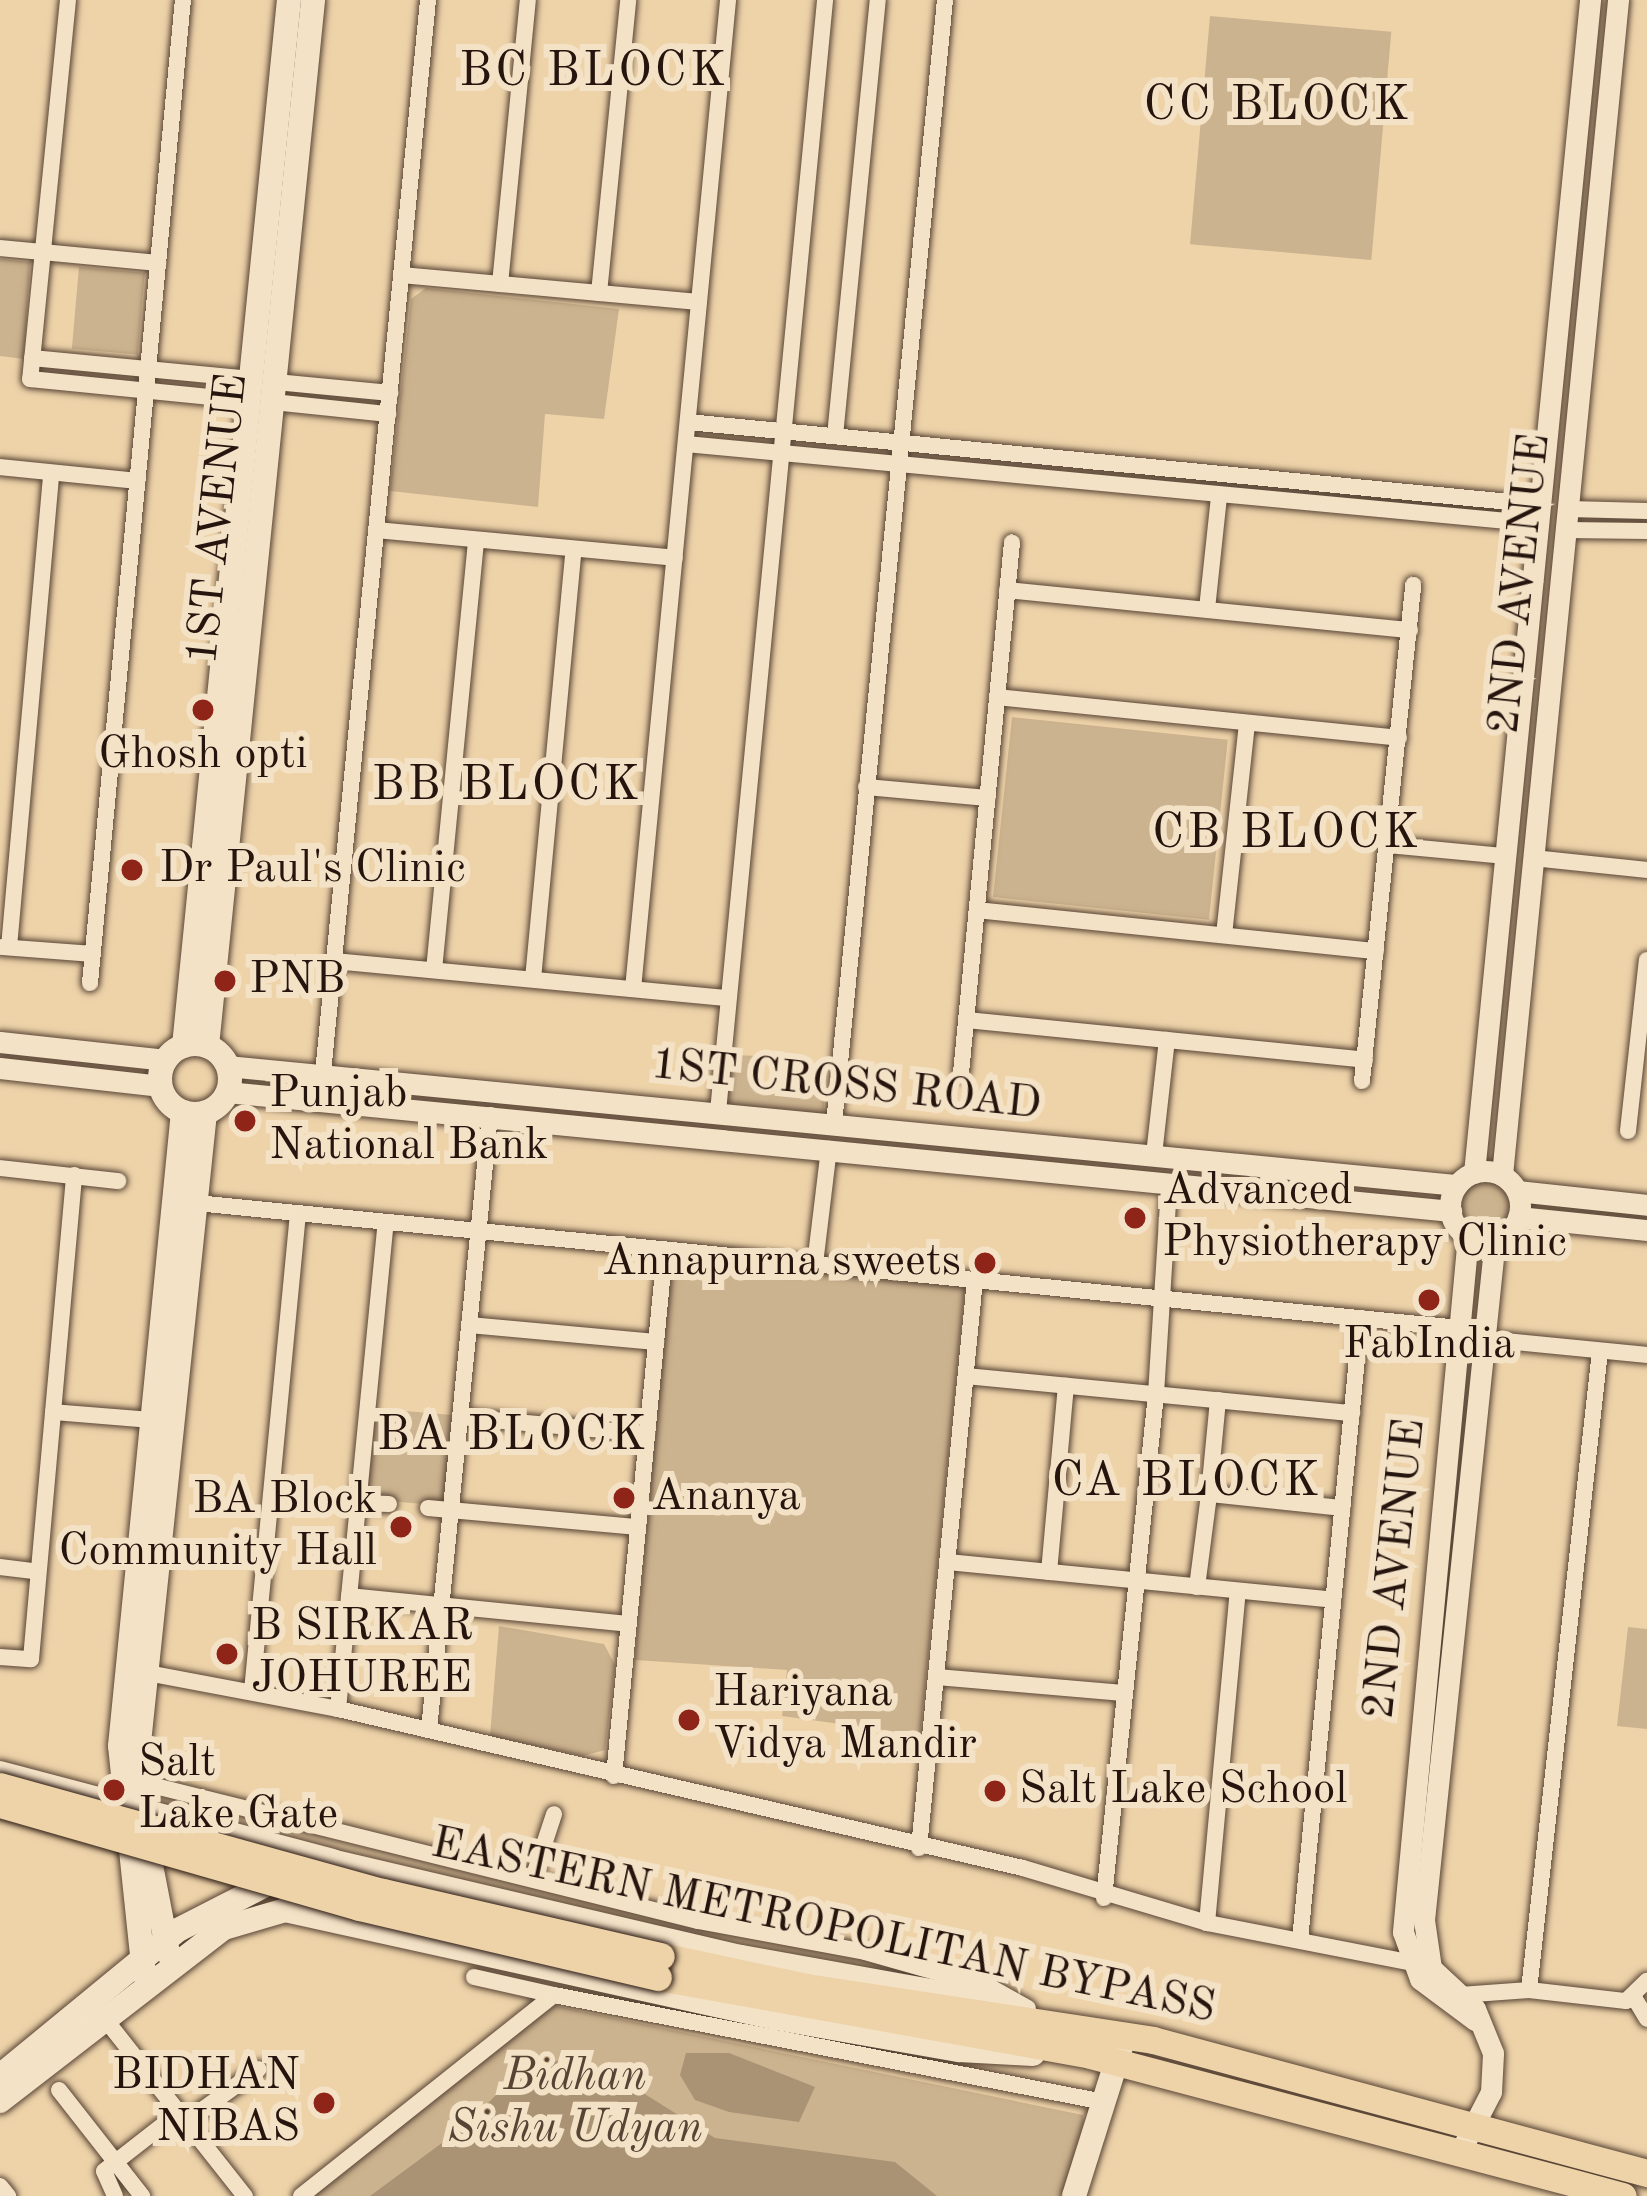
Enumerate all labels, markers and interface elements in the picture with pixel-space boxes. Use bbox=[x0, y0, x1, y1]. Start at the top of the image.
district label: BC BLOCK bbox=[459, 44, 729, 102]
district label: CC BLOCK bbox=[1143, 78, 1413, 136]
street label: 1ST AVENUE bbox=[177, 371, 261, 667]
street label: 2ND AVENUE bbox=[1478, 431, 1564, 737]
marker: Ghosh opti bbox=[190, 697, 216, 723]
place label: Ghosh opti bbox=[98, 729, 308, 783]
district label: BB BLOCK bbox=[371, 758, 643, 816]
district label: CB BLOCK bbox=[1152, 806, 1422, 864]
place label: Dr Paul's Clinic bbox=[159, 843, 466, 897]
marker: Dr Paul's Clinic bbox=[116, 854, 148, 886]
place label: PNB bbox=[249, 954, 345, 1008]
marker: PNB bbox=[212, 968, 238, 994]
street label: 1ST CROSS ROAD bbox=[649, 1039, 1043, 1133]
place label: Punjab National Bank bbox=[269, 1068, 548, 1174]
marker: Punjab National Bank bbox=[232, 1108, 258, 1134]
place label: Advanced Physiotherapy Clinic bbox=[1162, 1165, 1567, 1271]
marker: Advanced Physiotherapy Clinic bbox=[1119, 1202, 1151, 1234]
place label: Annapurna sweets bbox=[602, 1236, 961, 1290]
marker: Annapurna sweets bbox=[972, 1250, 998, 1276]
marker: FabIndia bbox=[1416, 1287, 1442, 1313]
place label: FabIndia bbox=[1343, 1319, 1515, 1373]
district label: BA BLOCK bbox=[377, 1408, 649, 1466]
street label: 2ND AVENUE bbox=[1353, 1416, 1439, 1722]
district label: CA BLOCK bbox=[1051, 1454, 1323, 1512]
place label: Ananya bbox=[651, 1471, 801, 1525]
place label: BA Block Community Hall bbox=[58, 1474, 377, 1580]
marker: Ananya bbox=[608, 1482, 640, 1514]
marker: BA Block Community Hall bbox=[388, 1514, 414, 1540]
place label: B SIRKAR JOHUREE bbox=[251, 1601, 473, 1707]
marker: B SIRKAR JOHUREE bbox=[214, 1641, 240, 1667]
place label: Hariyana Vidya Mandir bbox=[713, 1667, 977, 1773]
marker: Hariyana Vidya Mandir bbox=[676, 1707, 702, 1733]
place label: Salt Lake Gate bbox=[138, 1737, 338, 1843]
place label: Salt Lake School bbox=[1019, 1764, 1347, 1818]
marker: Salt Lake Gate bbox=[101, 1777, 127, 1803]
marker: Salt Lake School bbox=[982, 1778, 1008, 1804]
street label: EASTERN METROPOLITAN BYPASS bbox=[426, 1817, 1220, 2037]
place label: BIDHAN NIBAS bbox=[112, 2050, 300, 2156]
park label: Bidhan Sishu Udyan bbox=[447, 2051, 703, 2157]
marker: BIDHAN NIBAS bbox=[311, 2090, 337, 2116]

